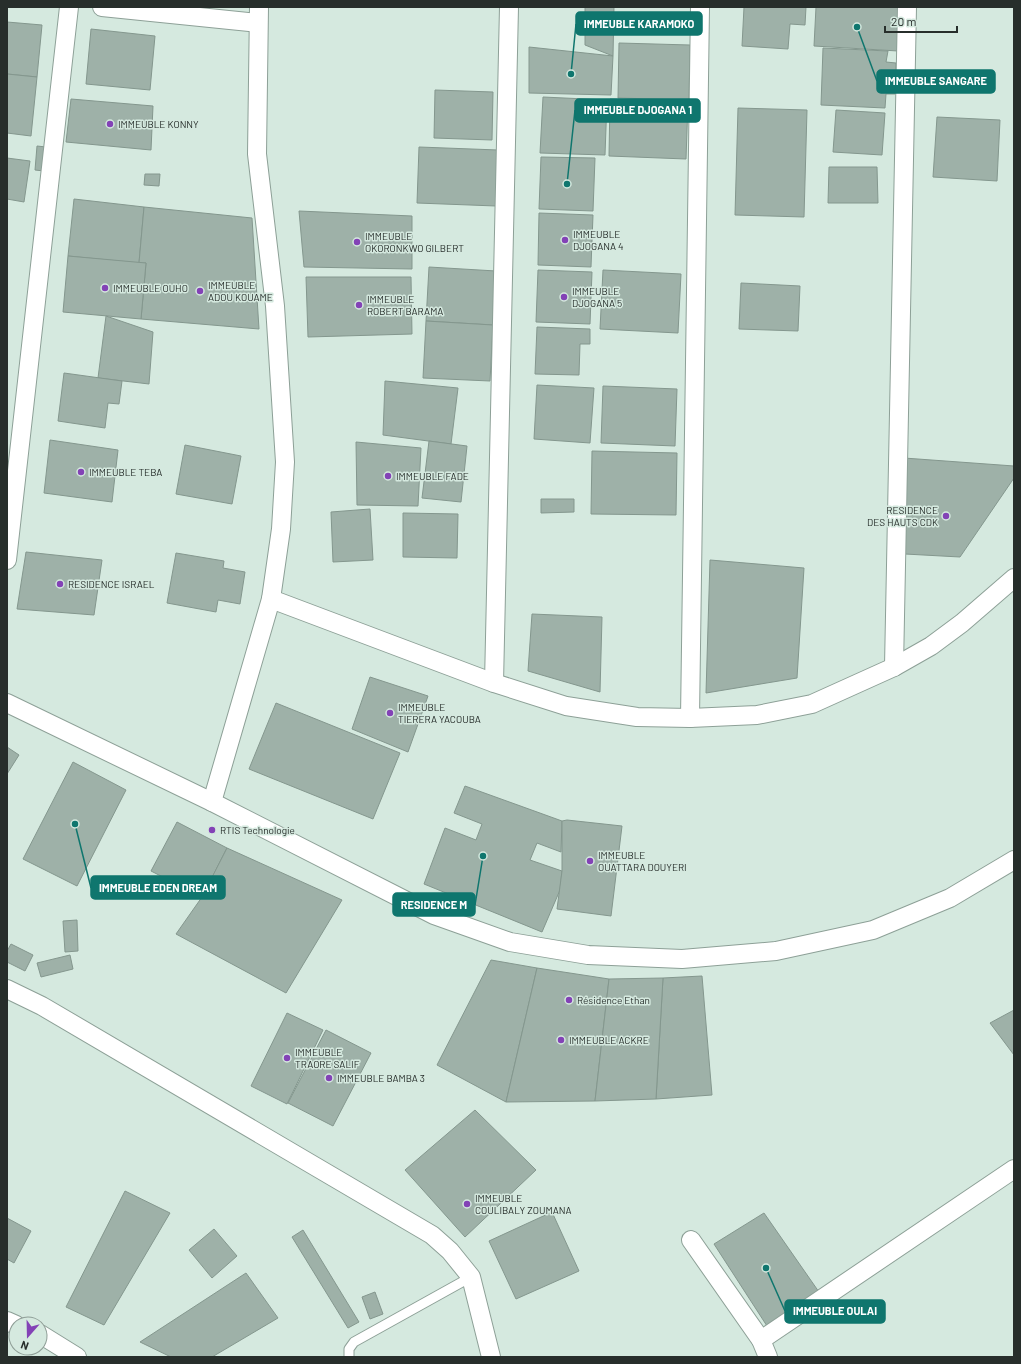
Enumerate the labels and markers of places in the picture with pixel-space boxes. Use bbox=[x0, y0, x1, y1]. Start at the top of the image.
callout: IMMEUBLE KARAMOKO bbox=[576, 12, 702, 35]
callout: IMMEUBLE SANGARE bbox=[877, 70, 995, 93]
callout: IMMEUBLE DJOGANA 1 bbox=[575, 99, 700, 122]
place label: IMMEUBLE KONNY bbox=[118, 118, 199, 130]
marker: IMMEUBLE KONNY bbox=[105, 119, 115, 129]
place label: IMMEUBLE DJOGANA 4 bbox=[573, 228, 624, 252]
place label: IMMEUBLE OKORONKWO GILBERT bbox=[365, 230, 464, 254]
marker: IMMEUBLE DJOGANA 4 bbox=[560, 235, 570, 245]
marker: IMMEUBLE OKORONKWO GILBERT bbox=[352, 237, 362, 247]
place label: IMMEUBLE ADOU KOUAME bbox=[208, 279, 273, 303]
place label: IMMEUBLE OUHO bbox=[113, 282, 188, 294]
marker: IMMEUBLE OUHO bbox=[100, 283, 110, 293]
place label: IMMEUBLE DJOGANA 5 bbox=[572, 285, 622, 309]
marker: IMMEUBLE ADOU KOUAME bbox=[195, 286, 205, 296]
marker: IMMEUBLE DJOGANA 5 bbox=[559, 292, 569, 302]
place label: IMMEUBLE ROBERT BARAMA bbox=[367, 293, 443, 317]
marker: IMMEUBLE ROBERT BARAMA bbox=[354, 300, 364, 310]
place label: IMMEUBLE TEBA bbox=[89, 466, 162, 478]
marker: IMMEUBLE TEBA bbox=[76, 467, 86, 477]
place label: IMMEUBLE FADE bbox=[396, 470, 469, 482]
marker: IMMEUBLE FADE bbox=[383, 471, 393, 481]
place label: RESIDENCE DES HAUTS CDK bbox=[867, 504, 938, 528]
marker: RESIDENCE DES HAUTS CDK bbox=[941, 511, 951, 521]
place label: RESIDENCE ISRAEL bbox=[68, 578, 155, 590]
marker: RESIDENCE ISRAEL bbox=[55, 579, 65, 589]
place label: IMMEUBLE TIERERA YACOUBA bbox=[398, 701, 481, 725]
marker: IMMEUBLE TIERERA YACOUBA bbox=[385, 708, 395, 718]
place label: RTIS Technologie bbox=[220, 824, 295, 836]
marker: RTIS Technologie bbox=[207, 825, 217, 835]
place label: IMMEUBLE OUATTARA DOUYERI bbox=[598, 849, 687, 873]
marker: IMMEUBLE OUATTARA DOUYERI bbox=[585, 856, 595, 866]
callout: IMMEUBLE EDEN DREAM bbox=[91, 876, 225, 899]
callout: RESIDENCE M bbox=[393, 893, 475, 916]
place label: Résidence Ethan bbox=[577, 994, 650, 1006]
marker: Résidence Ethan bbox=[564, 995, 574, 1005]
place label: IMMEUBLE ACKRE bbox=[569, 1034, 649, 1046]
marker: IMMEUBLE ACKRE bbox=[556, 1035, 566, 1045]
place label: IMMEUBLE TRAORE SALIF bbox=[295, 1046, 360, 1070]
marker: IMMEUBLE TRAORE SALIF bbox=[282, 1053, 292, 1063]
place label: IMMEUBLE BAMBA 3 bbox=[337, 1072, 425, 1084]
marker: IMMEUBLE BAMBA 3 bbox=[324, 1073, 334, 1083]
place label: IMMEUBLE COULIBALY ZOUMANA bbox=[475, 1192, 572, 1216]
marker: IMMEUBLE COULIBALY ZOUMANA bbox=[462, 1199, 472, 1209]
callout: IMMEUBLE OULAI bbox=[785, 1300, 885, 1323]

